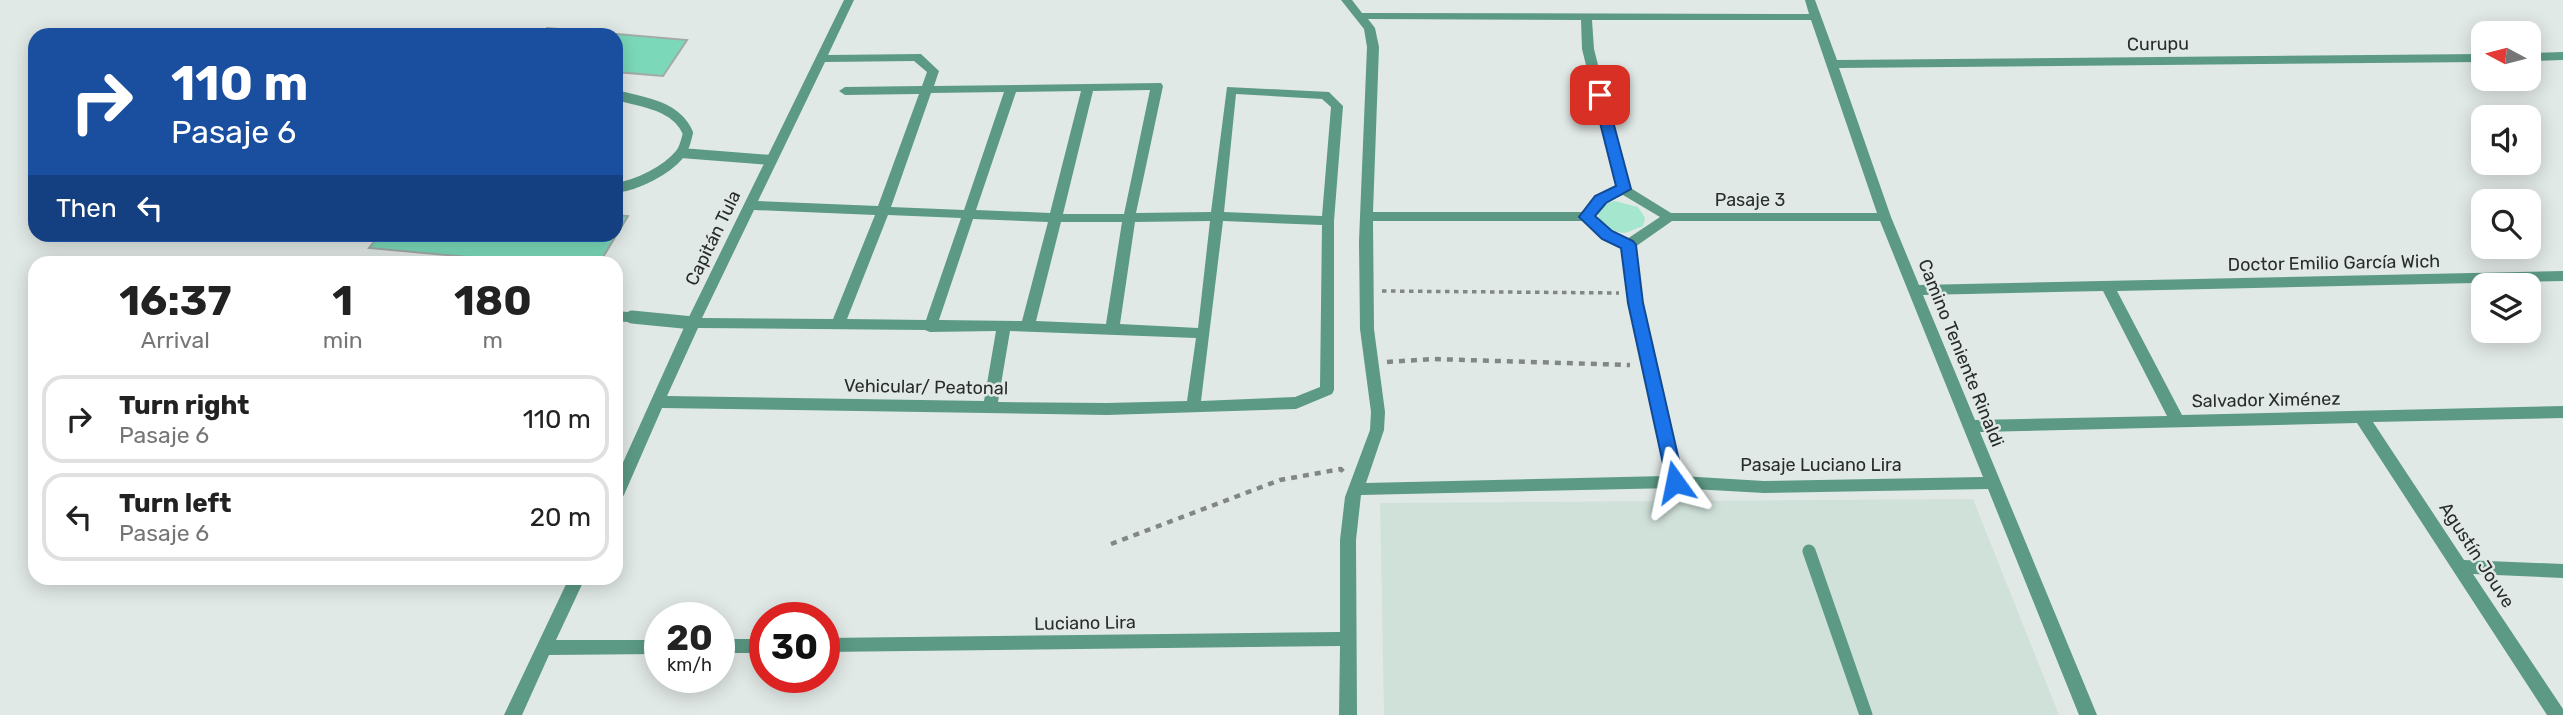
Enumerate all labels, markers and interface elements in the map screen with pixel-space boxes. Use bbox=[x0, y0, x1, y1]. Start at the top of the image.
north arrow bbox=[2471, 21, 2541, 91]
map controls bbox=[2471, 21, 2541, 343]
street label: Curupu bbox=[2127, 32, 2189, 56]
text: 110 m bbox=[171, 54, 308, 112]
icon: right bbox=[56, 56, 147, 147]
pin bbox=[1570, 65, 1630, 125]
icon: arrive bbox=[1581, 76, 1619, 114]
button: sound bbox=[2471, 105, 2541, 175]
text: Pasaje 6 bbox=[171, 113, 296, 151]
street label: Capitán Tula bbox=[681, 187, 745, 289]
icon: left bbox=[131, 189, 169, 227]
street label: Pasaje 3 bbox=[1715, 189, 1785, 211]
button: search bbox=[2471, 189, 2541, 259]
text: Then bbox=[56, 193, 117, 224]
street label: Doctor Emilio García Wich bbox=[2228, 250, 2440, 276]
street label: Camino Teniente Rinaldi bbox=[1913, 256, 2009, 450]
button: layers bbox=[2471, 273, 2541, 343]
text: 16:37 bbox=[119, 276, 231, 326]
text: 1 bbox=[332, 276, 353, 326]
text: 180 bbox=[454, 276, 532, 326]
text: Arrival bbox=[141, 326, 210, 354]
text: min bbox=[323, 326, 363, 354]
text: m bbox=[483, 326, 503, 354]
street label: Vehicular/ Peatonal bbox=[844, 375, 1008, 399]
street label: Salvador Ximénez bbox=[2191, 388, 2341, 412]
text: Turn right bbox=[119, 390, 249, 421]
icon: right bbox=[60, 400, 98, 438]
text: 110 m bbox=[523, 404, 591, 435]
text: Pasaje 6 bbox=[119, 421, 209, 449]
position arrow bbox=[1638, 445, 1712, 519]
street label: Pasaje Luciano Lira bbox=[1740, 454, 1902, 476]
text: Turn left bbox=[119, 488, 231, 519]
icon: left bbox=[60, 498, 98, 536]
street label: Agustín Jouve bbox=[2435, 498, 2519, 612]
text: 20 m bbox=[530, 502, 591, 533]
text: Pasaje 6 bbox=[119, 519, 209, 547]
speed limit sign: 30 bbox=[749, 602, 840, 693]
street label: Luciano Lira bbox=[1034, 611, 1136, 635]
text: 20 bbox=[666, 617, 713, 659]
text: km/h bbox=[667, 654, 712, 676]

